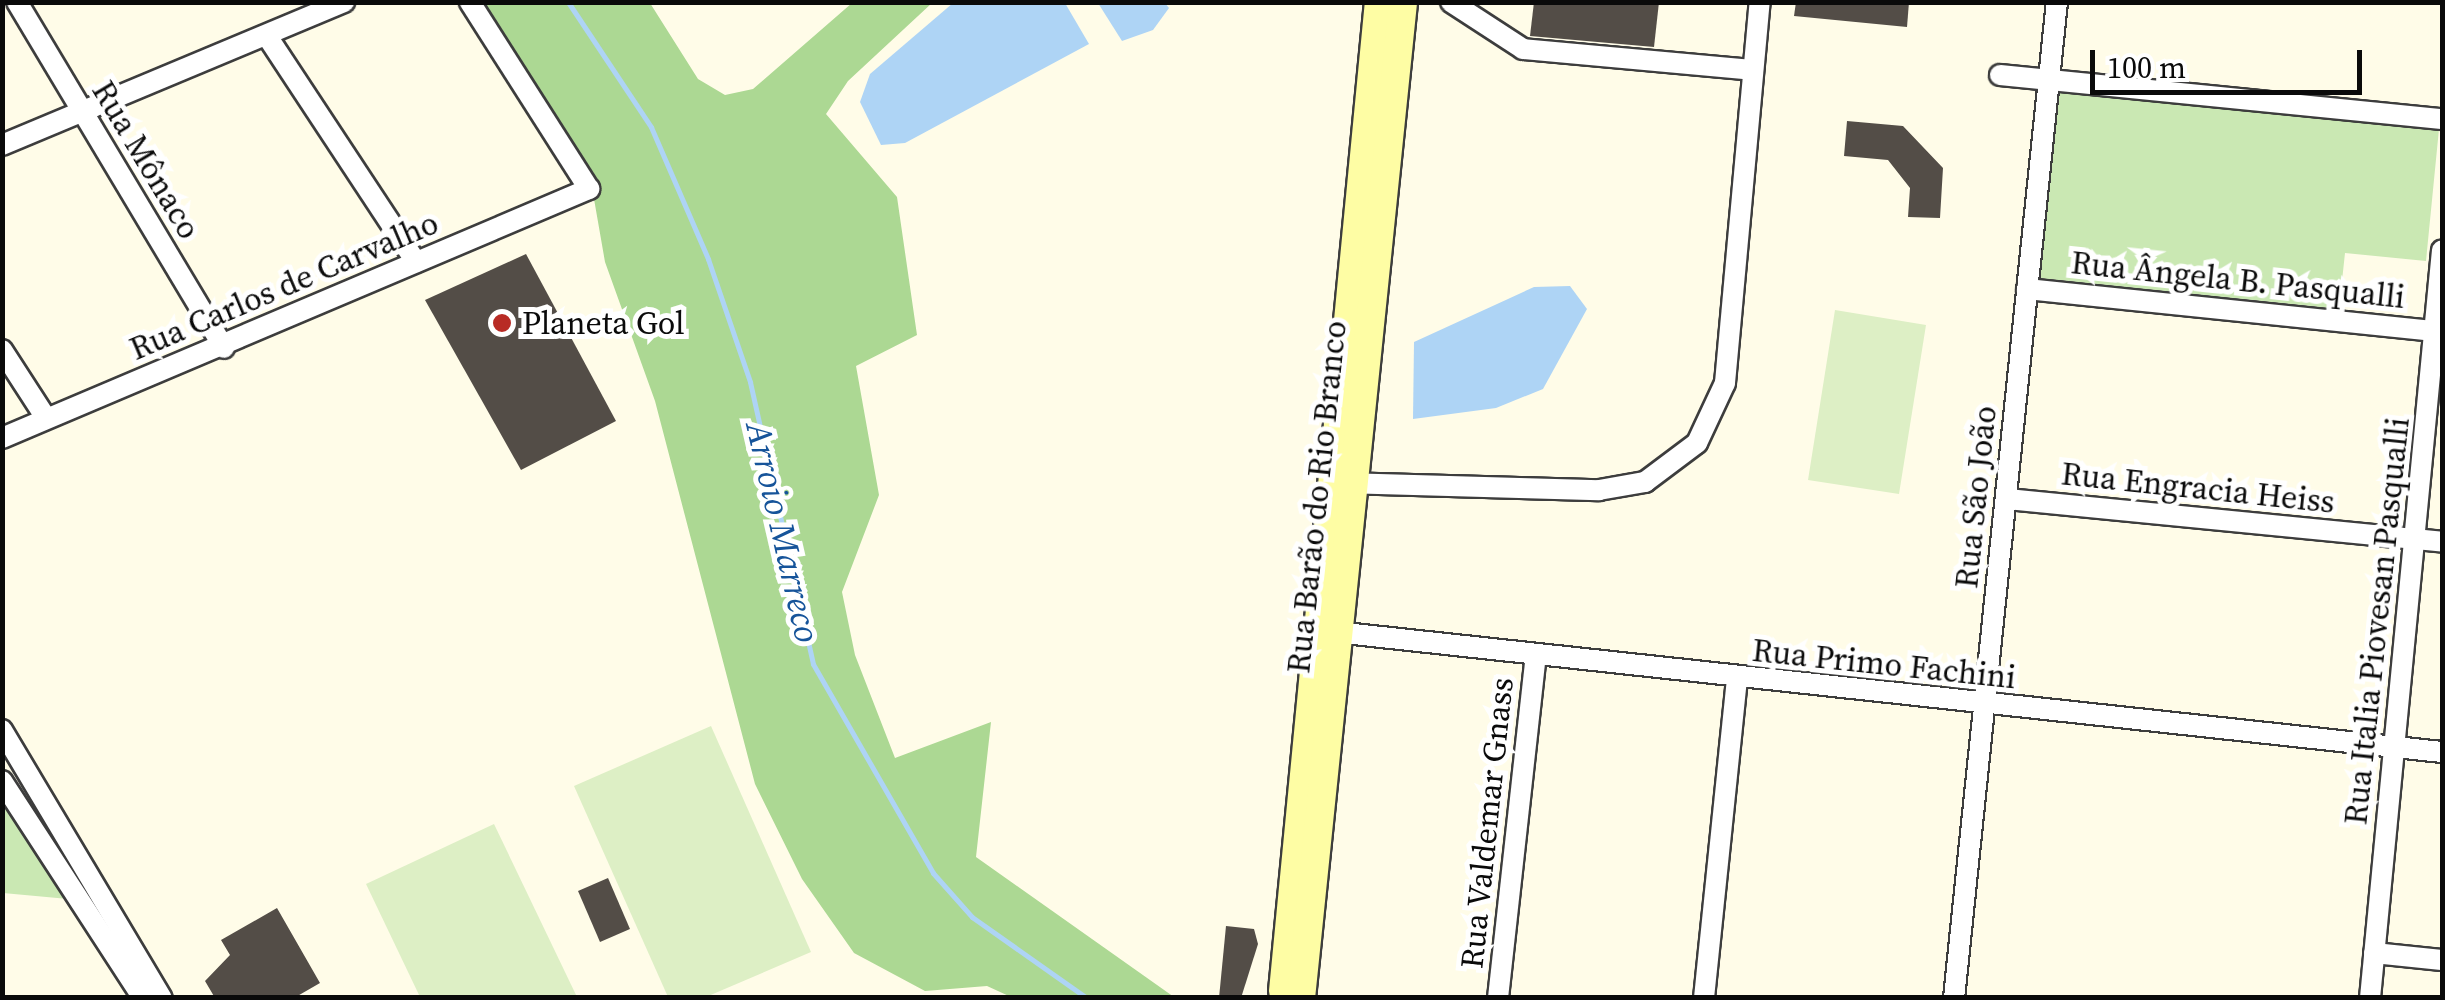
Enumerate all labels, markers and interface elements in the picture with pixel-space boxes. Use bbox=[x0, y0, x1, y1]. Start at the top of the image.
scale bar bbox=[2095, 30, 2368, 92]
text: 100 m bbox=[2107, 47, 2186, 88]
street label: Rua Mônaco bbox=[84, 74, 208, 246]
street label: Rua Carlos de Carvalho bbox=[124, 204, 444, 368]
street label: Rua Ângela B. Pasqualli bbox=[2069, 243, 2407, 317]
place label: Planeta Gol bbox=[522, 304, 685, 342]
marker: Planeta Gol bbox=[491, 312, 513, 334]
street label: Rua Barão do Rio Branco bbox=[1279, 319, 1355, 675]
street label: Rua São João bbox=[1947, 404, 2005, 590]
street label: Rua Italia Piovesan Pasqualli bbox=[2337, 415, 2417, 827]
water label: Arroio Marreco bbox=[737, 418, 829, 646]
street label: Rua Engracia Heiss bbox=[2059, 455, 2337, 521]
street label: Rua Primo Fachini bbox=[1750, 631, 2018, 697]
street label: Rua Valdemar Gnass bbox=[1453, 675, 1521, 971]

